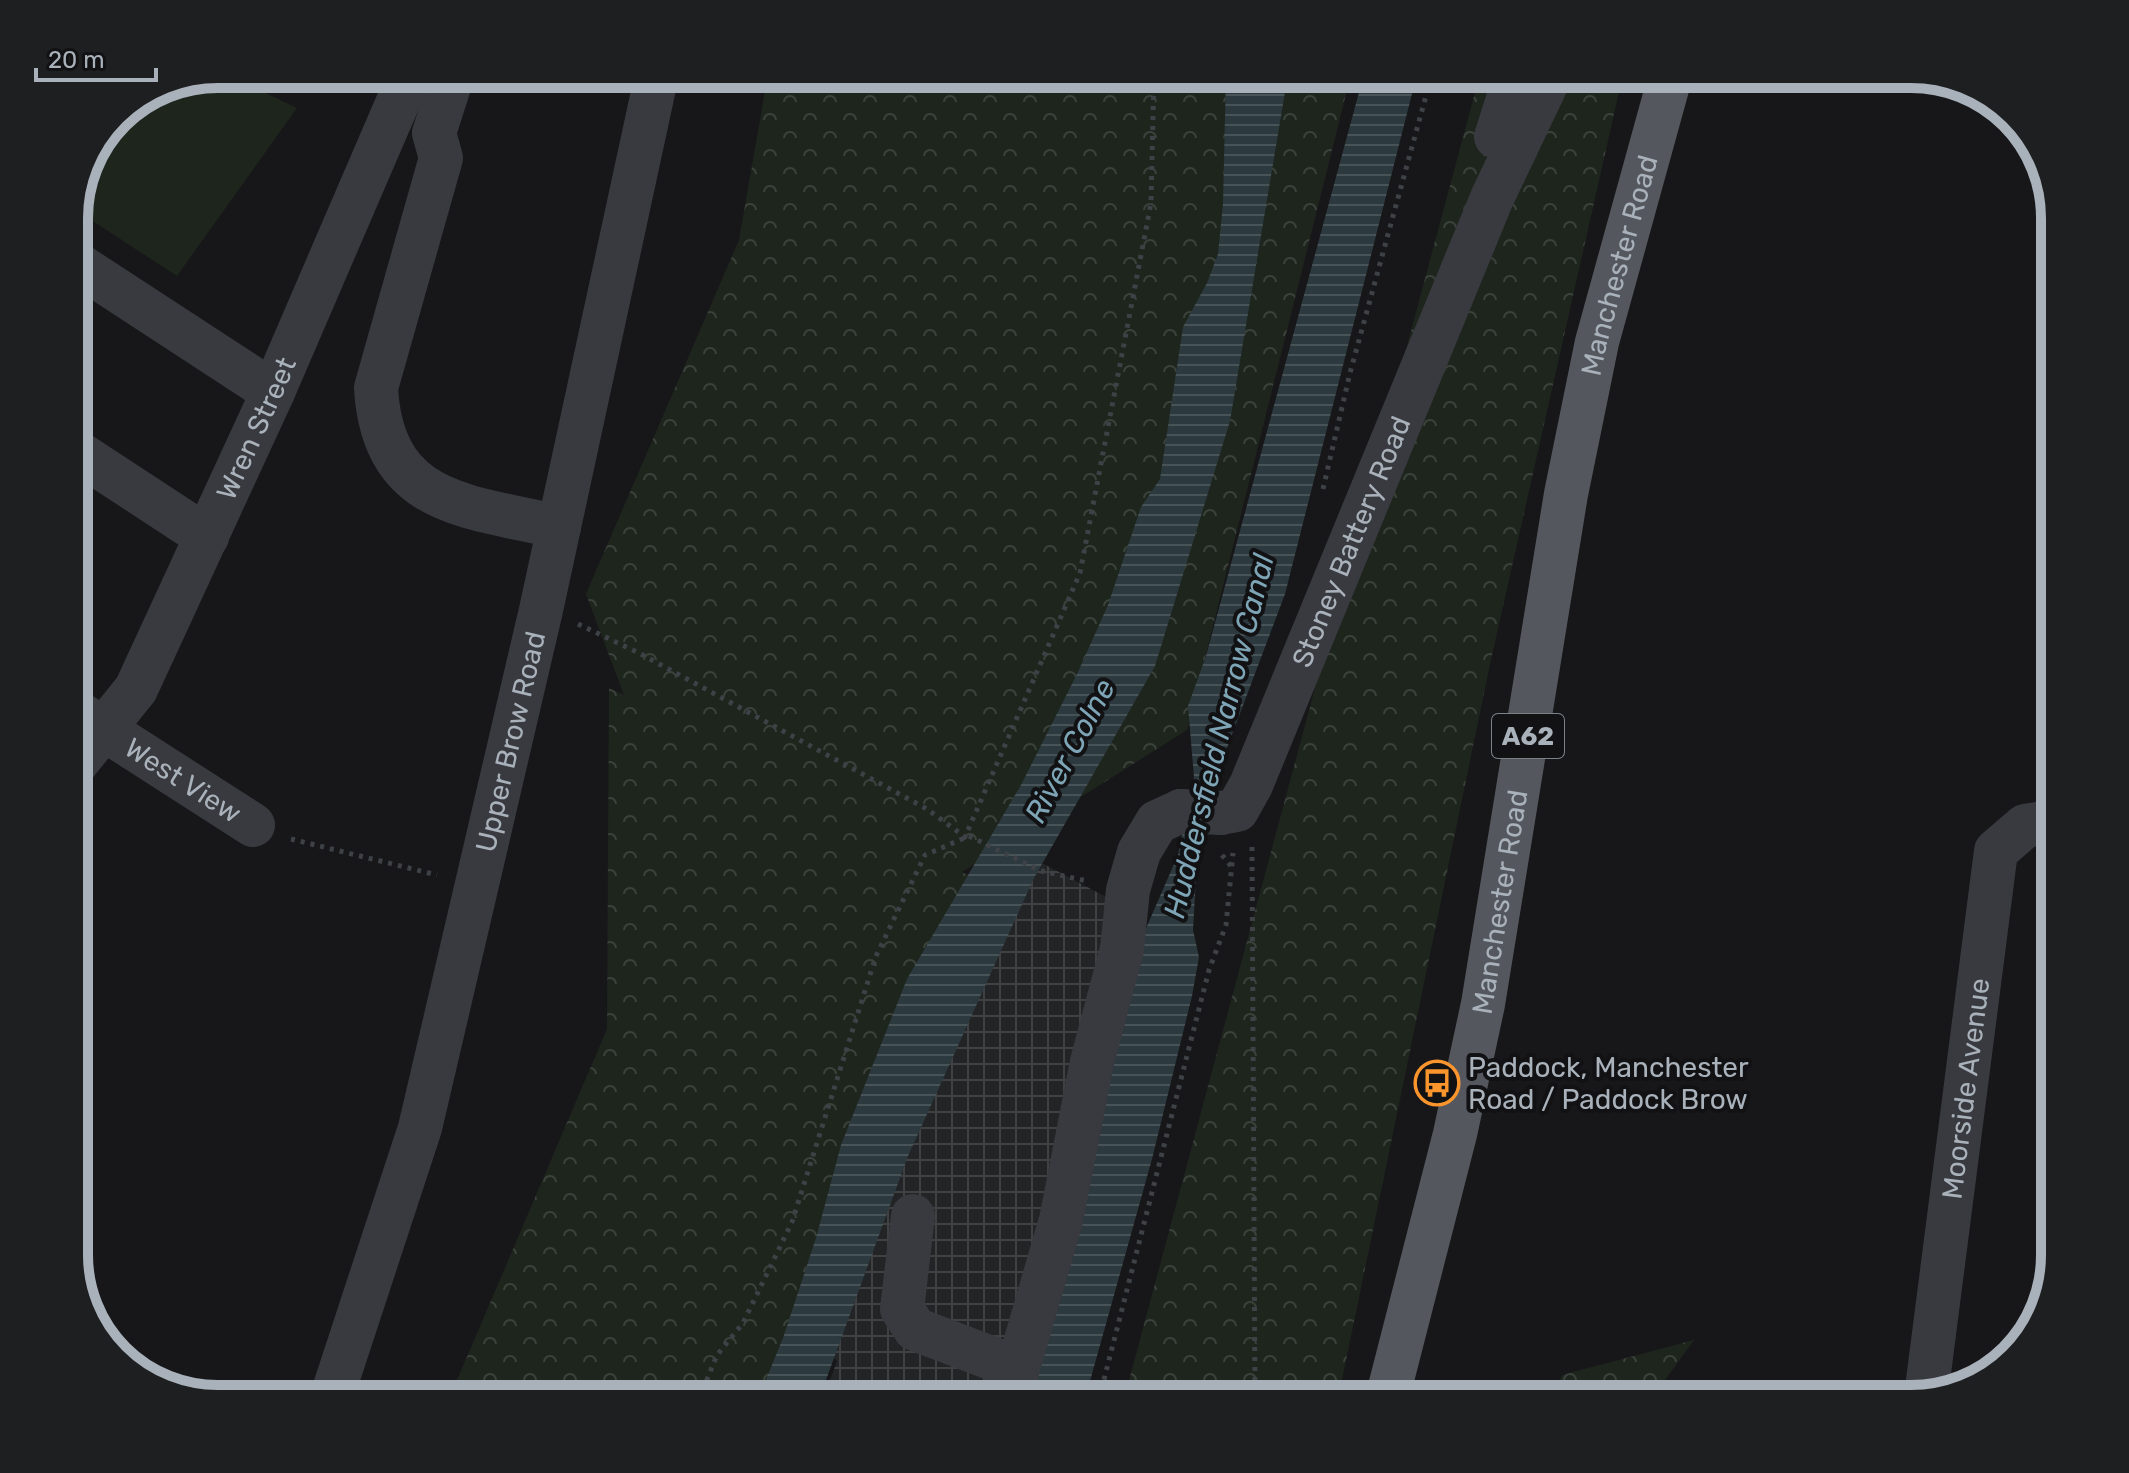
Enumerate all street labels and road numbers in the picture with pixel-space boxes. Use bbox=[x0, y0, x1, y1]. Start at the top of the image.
street label: Manchester Road bbox=[1574, 151, 1664, 379]
street label: Wren Street bbox=[209, 352, 303, 505]
street label: Stoney Battery Road bbox=[1285, 411, 1417, 672]
street label: Upper Brow Road bbox=[469, 628, 552, 855]
road number: A62 bbox=[1492, 714, 1564, 758]
street label: West View bbox=[119, 731, 248, 830]
street label: Manchester Road bbox=[1465, 787, 1534, 1017]
street label: Moorside Avenue bbox=[1935, 976, 1996, 1201]

